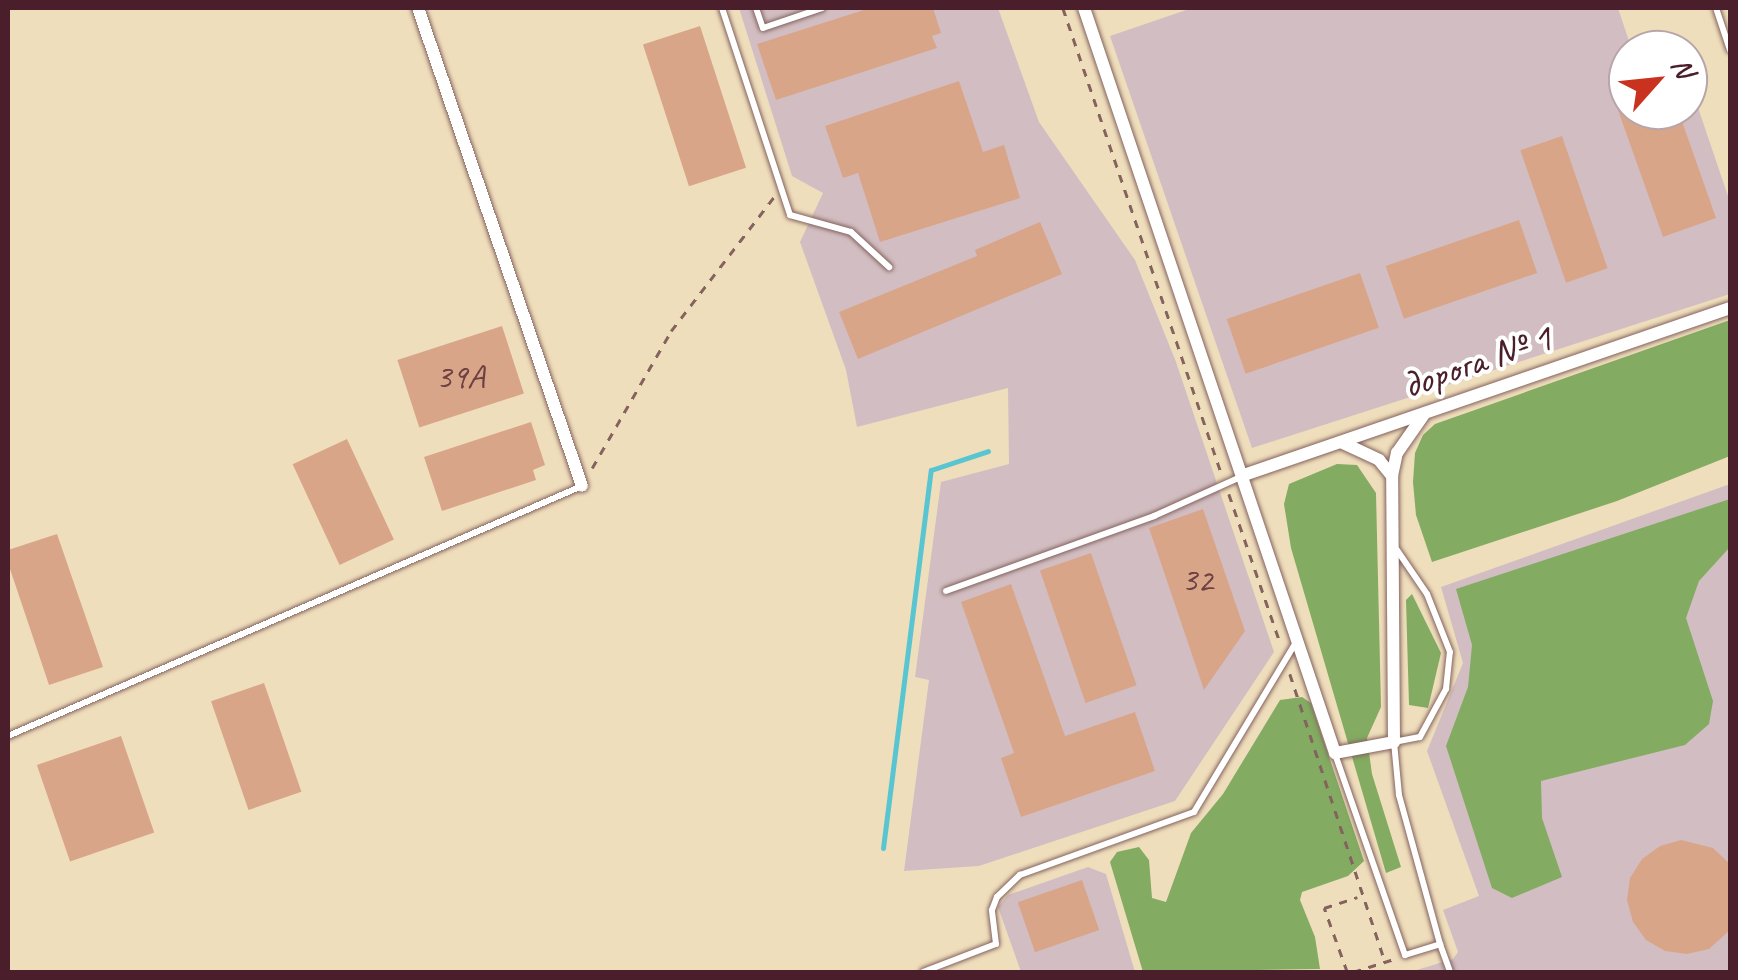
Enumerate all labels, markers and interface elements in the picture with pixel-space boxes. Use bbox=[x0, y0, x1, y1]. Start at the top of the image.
north arrow bbox=[1608, 30, 1708, 130]
text: N bbox=[1664, 51, 1703, 83]
street label: дорога № 1 bbox=[1396, 313, 1558, 409]
house number: 39А bbox=[435, 356, 485, 398]
house number: 32 bbox=[1181, 559, 1213, 601]

